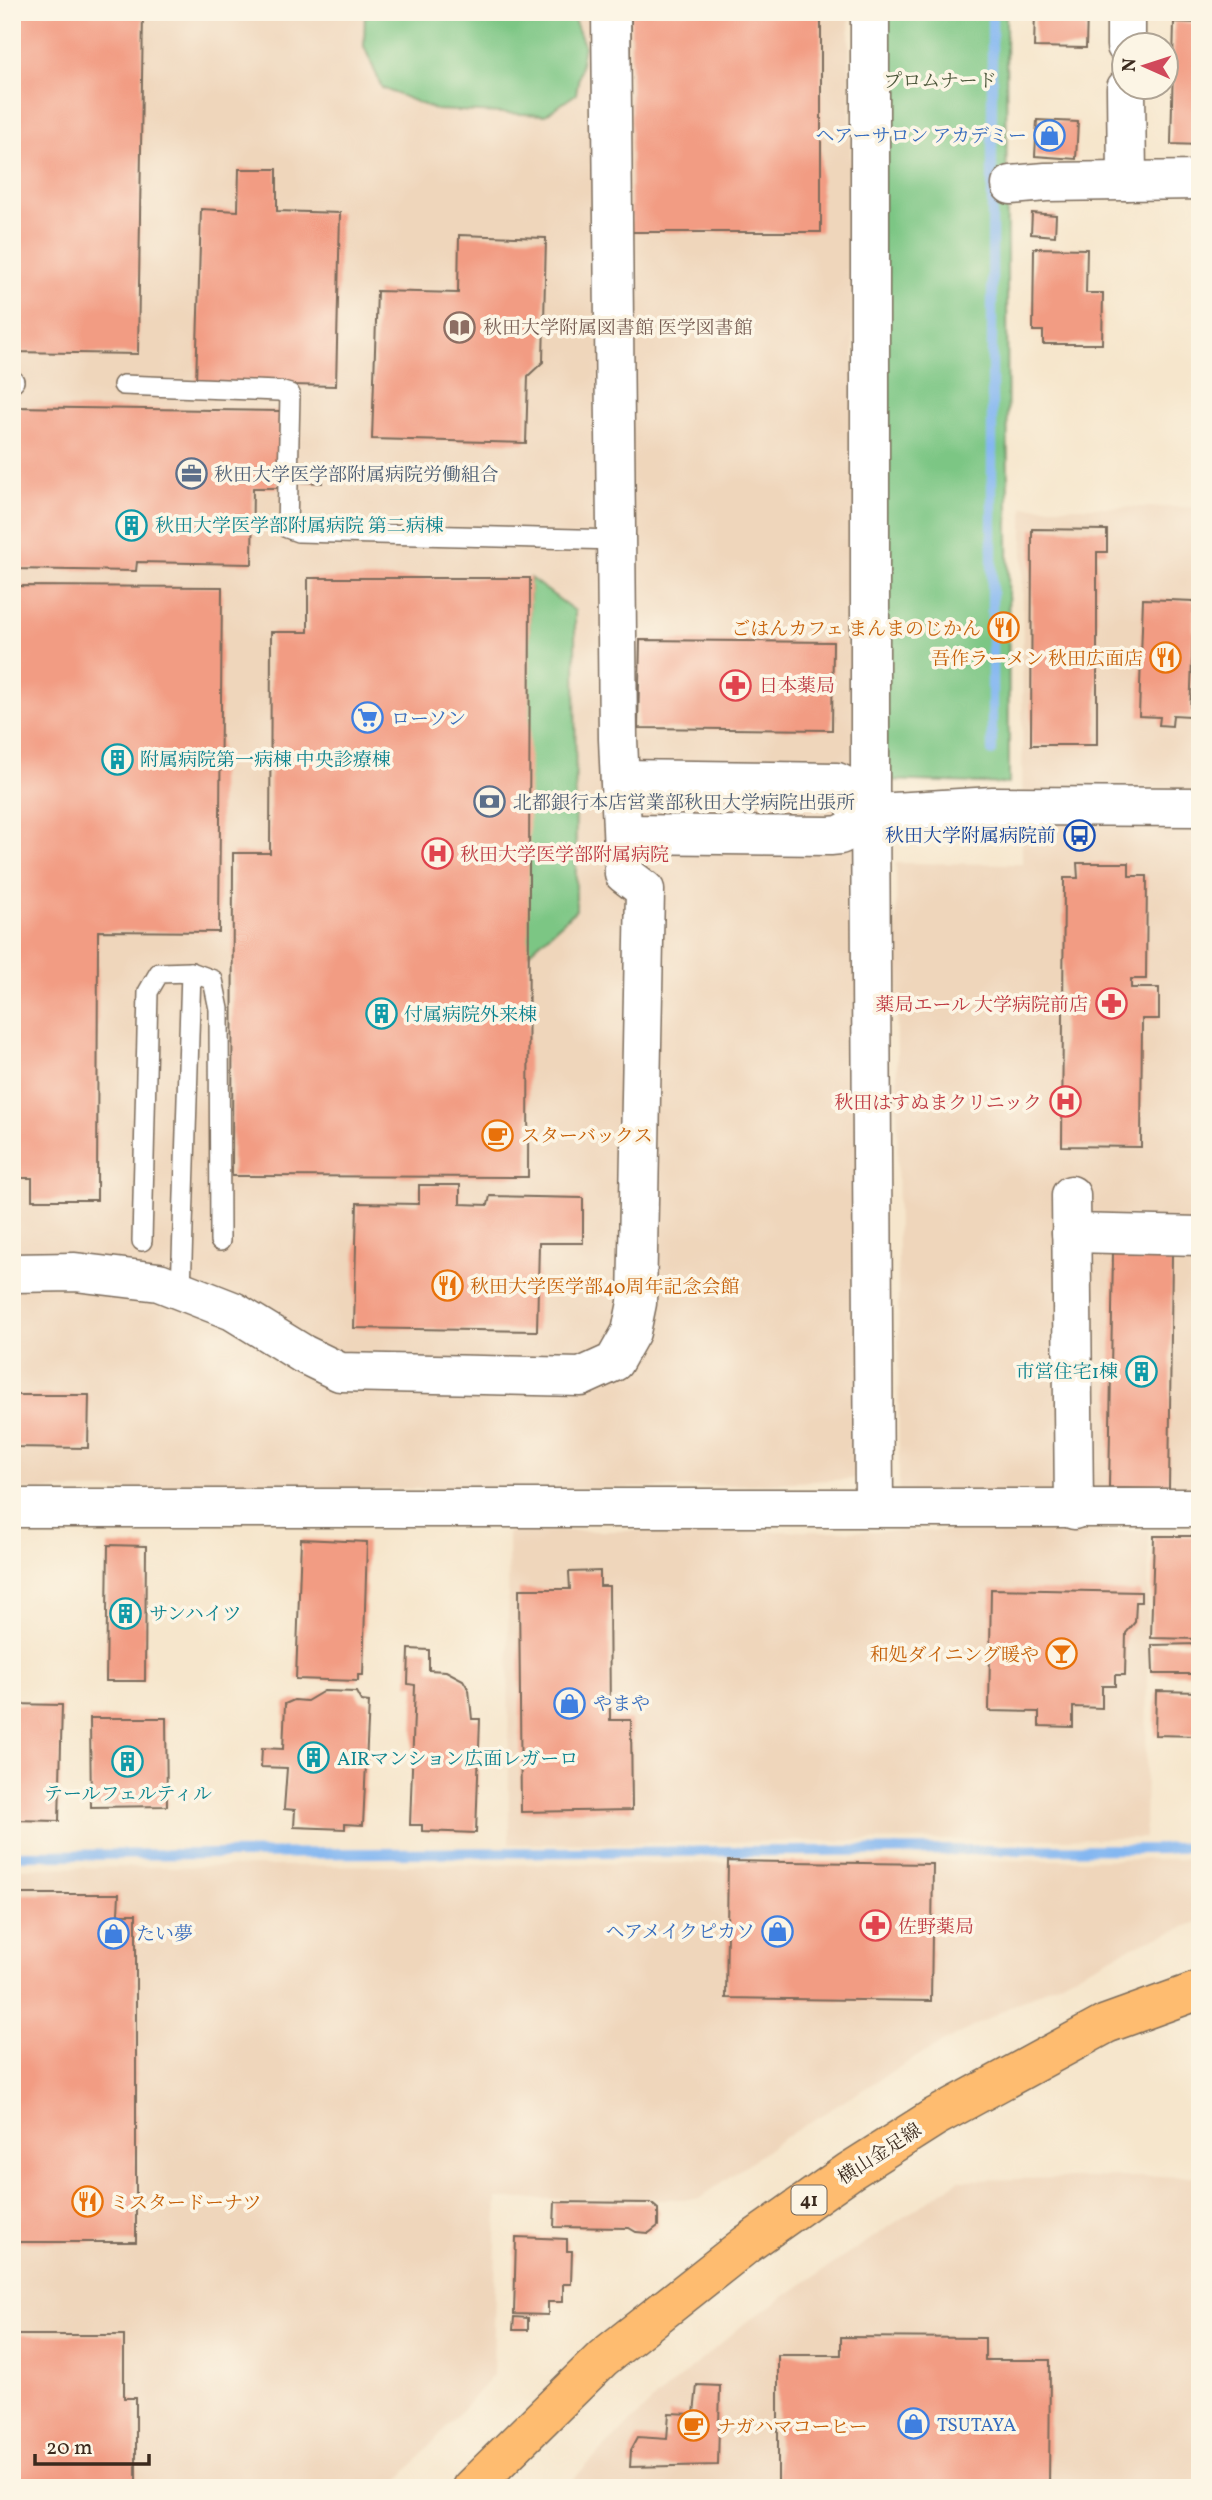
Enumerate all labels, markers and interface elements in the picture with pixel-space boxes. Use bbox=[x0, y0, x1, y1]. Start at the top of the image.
north arrow bbox=[1110, 32, 1180, 102]
text: N bbox=[1117, 57, 1143, 73]
park label: プロムナード bbox=[883, 69, 997, 95]
shop icon: ヘアーサロン アカデミー bbox=[1033, 118, 1067, 152]
place label: ヘアーサロン アカデミー bbox=[816, 124, 1027, 150]
library icon: 秋田大学附属図書館 医学図書館 bbox=[443, 310, 477, 344]
place label: 秋田大学附属図書館 医学図書館 bbox=[483, 316, 753, 342]
office icon: 秋田大学医学部附属病院労働組合 bbox=[174, 457, 208, 491]
place label: 秋田大学医学部附属病院労働組合 bbox=[214, 463, 499, 489]
building icon: 秋田大学医学部附属病院 第二病棟 bbox=[115, 508, 149, 542]
place label: 秋田大学医学部附属病院 第二病棟 bbox=[155, 514, 444, 540]
restaurant icon: ごはんカフェ まんまのじかん bbox=[987, 611, 1021, 645]
place label: ごはんカフェ まんまのじかん bbox=[731, 617, 981, 643]
restaurant icon: 吾作ラーメン 秋田広面店 bbox=[1149, 641, 1183, 675]
place label: 吾作ラーメン 秋田広面店 bbox=[931, 647, 1143, 673]
pharmacy icon: 日本薬局 bbox=[719, 668, 753, 702]
place label: 日本薬局 bbox=[759, 674, 835, 700]
supermarket icon: ローソン bbox=[351, 701, 385, 735]
place label: ローソン bbox=[391, 707, 466, 733]
building icon: 附属病院第一病棟 中央診療棟 bbox=[100, 742, 134, 776]
place label: 附属病院第一病棟 中央診療棟 bbox=[140, 748, 391, 774]
bank icon: 北都銀行本店営業部秋田大学病院出張所 bbox=[473, 785, 507, 819]
place label: 北都銀行本店営業部秋田大学病院出張所 bbox=[513, 791, 855, 817]
bus stop icon: 秋田大学附属病院前 bbox=[1062, 818, 1096, 852]
place label: 秋田大学附属病院前 bbox=[885, 824, 1056, 850]
hospital icon: 秋田大学医学部附属病院 bbox=[420, 837, 454, 871]
place label: 秋田大学医学部附属病院 bbox=[460, 843, 669, 869]
pharmacy icon: 薬局エール 大学病院前店 bbox=[1094, 987, 1128, 1021]
place label: 薬局エール 大学病院前店 bbox=[876, 993, 1088, 1019]
building icon: 付属病院外来棟 bbox=[364, 997, 398, 1031]
place label: 付属病院外来棟 bbox=[404, 1003, 537, 1029]
hospital icon: 秋田はすぬまクリニック bbox=[1048, 1085, 1082, 1119]
place label: 秋田はすぬまクリニック bbox=[834, 1091, 1042, 1117]
cafe icon: スターバックス bbox=[481, 1118, 515, 1152]
place label: スターバックス bbox=[521, 1124, 653, 1150]
restaurant icon: 秋田大学医学部40周年記念会館 bbox=[430, 1269, 464, 1303]
place label: 秋田大学医学部40周年記念会館 bbox=[470, 1275, 739, 1301]
building icon: 市営住宅1棟 bbox=[1124, 1354, 1158, 1388]
place label: 市営住宅1棟 bbox=[1016, 1360, 1118, 1386]
building icon: サンハイツ bbox=[109, 1596, 143, 1630]
place label: サンハイツ bbox=[149, 1602, 242, 1628]
bar icon: 和処ダイニング暖や bbox=[1045, 1637, 1079, 1671]
place label: 和処ダイニング暖や bbox=[870, 1643, 1039, 1669]
shop icon: やまや bbox=[553, 1686, 587, 1720]
place label: やまや bbox=[593, 1692, 650, 1718]
building icon: AIRマンション広面レガーロ bbox=[297, 1741, 331, 1775]
building icon: テールフェルティル bbox=[111, 1745, 145, 1779]
place label: AIRマンション広面レガーロ bbox=[337, 1747, 578, 1773]
place label: テールフェルティル bbox=[44, 1782, 212, 1808]
pharmacy icon: 佐野薬局 bbox=[858, 1909, 892, 1943]
shop icon: ヘアメイクピカソ bbox=[761, 1914, 795, 1948]
place label: 佐野薬局 bbox=[898, 1915, 974, 1941]
shop icon: たい夢 bbox=[96, 1916, 130, 1950]
place label: ヘアメイクピカソ bbox=[605, 1920, 755, 1946]
place label: たい夢 bbox=[136, 1922, 193, 1948]
street label: 横山金足線 bbox=[833, 2118, 927, 2191]
restaurant icon: ミスタードーナツ bbox=[70, 2185, 104, 2219]
road number: 41 bbox=[792, 2186, 826, 2214]
place label: ミスタードーナツ bbox=[110, 2191, 262, 2217]
shop icon: TSUTAYA bbox=[897, 2407, 931, 2441]
cafe icon: ナガハマコーヒー bbox=[677, 2409, 711, 2443]
place label: TSUTAYA bbox=[937, 2413, 1016, 2439]
place label: ナガハマコーヒー bbox=[717, 2415, 868, 2441]
scale bar bbox=[35, 2423, 149, 2467]
text: 20 m bbox=[46, 2434, 92, 2463]

